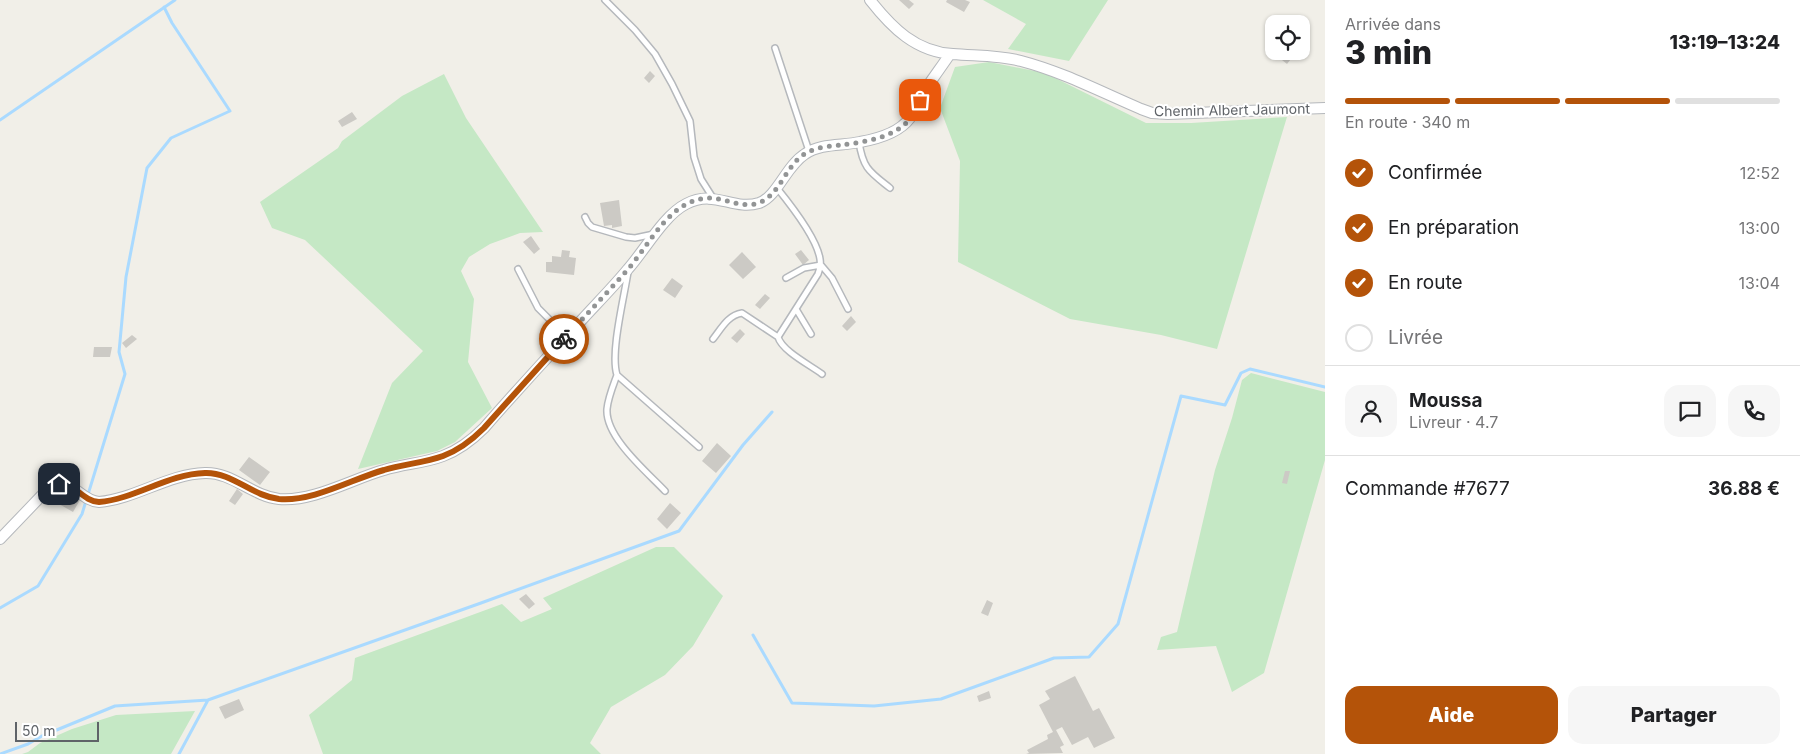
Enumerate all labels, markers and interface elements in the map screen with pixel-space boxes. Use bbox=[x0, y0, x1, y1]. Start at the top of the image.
text: Arrivée dans bbox=[1345, 14, 1441, 34]
map controls bbox=[1265, 15, 1310, 60]
button: locate bbox=[1265, 15, 1310, 60]
text: 13:19–13:24 bbox=[1670, 31, 1780, 54]
text: 3 min bbox=[1345, 33, 1432, 72]
pin bbox=[899, 79, 941, 121]
icon: bag bbox=[906, 86, 934, 114]
street label: Chemin Albert Jaumont bbox=[1154, 100, 1311, 119]
text: En route · 340 m bbox=[1345, 112, 1470, 132]
icon: check bbox=[1345, 159, 1373, 187]
text: Confirmée bbox=[1388, 161, 1482, 184]
text: 12:52 bbox=[1740, 163, 1780, 183]
icon: check bbox=[1345, 214, 1373, 242]
text: En préparation bbox=[1388, 216, 1519, 239]
text: 13:00 bbox=[1739, 218, 1780, 238]
icon: check bbox=[1345, 269, 1373, 297]
text: En route bbox=[1388, 271, 1463, 294]
text: 13:04 bbox=[1739, 273, 1780, 293]
courier bbox=[539, 314, 589, 364]
icon: bike bbox=[550, 325, 578, 353]
text: Livrée bbox=[1388, 326, 1443, 349]
button: person bbox=[1345, 385, 1397, 437]
button: chat bbox=[1664, 385, 1716, 437]
button: phone bbox=[1728, 385, 1780, 437]
text: Moussa bbox=[1409, 389, 1483, 412]
text: Livreur · 4.7 bbox=[1409, 412, 1498, 432]
pin bbox=[38, 463, 80, 505]
icon: home bbox=[45, 470, 73, 498]
text: Commande #7677 bbox=[1345, 477, 1510, 500]
text: 36.88 € bbox=[1708, 477, 1780, 500]
button: Aide bbox=[1345, 686, 1558, 744]
button: Partager bbox=[1568, 686, 1780, 744]
scale bar bbox=[15, 719, 99, 742]
text: 50 m bbox=[22, 722, 56, 739]

